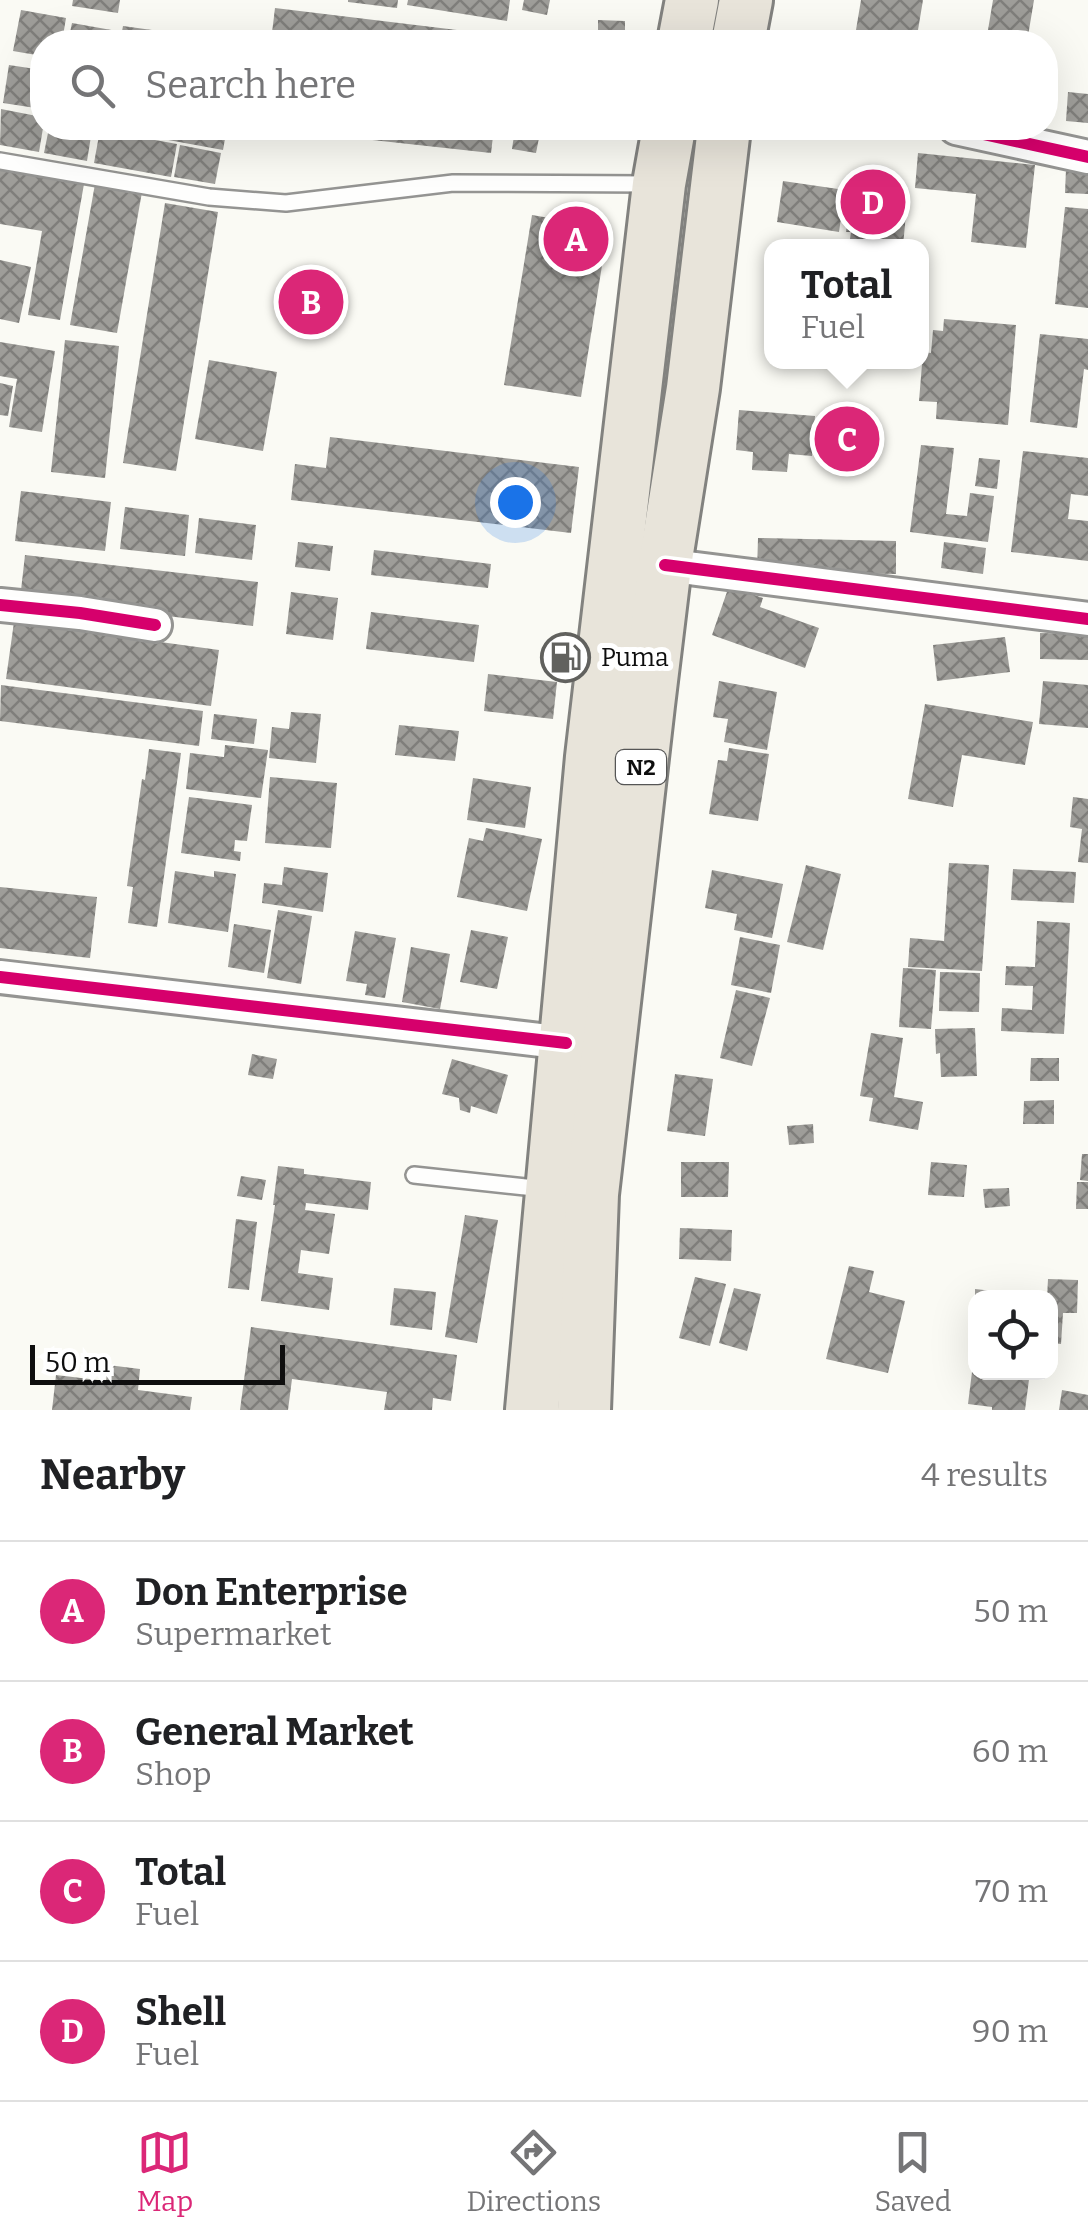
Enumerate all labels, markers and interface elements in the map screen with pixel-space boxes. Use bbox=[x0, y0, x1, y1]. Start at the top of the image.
search box bbox=[30, 30, 1058, 140]
icon: search bbox=[65, 58, 120, 113]
text: Search here bbox=[145, 62, 356, 108]
pin: D bbox=[840, 164, 906, 240]
pin: A bbox=[544, 202, 608, 276]
popup bbox=[764, 239, 929, 369]
text: Total bbox=[801, 262, 892, 308]
pin: B bbox=[278, 264, 344, 340]
text: Fuel bbox=[801, 308, 865, 346]
pin: C bbox=[814, 402, 880, 476]
your location bbox=[490, 477, 541, 528]
fuel station icon: Puma bbox=[540, 631, 592, 683]
place label: Puma bbox=[601, 643, 669, 673]
road number: N2 bbox=[616, 750, 666, 784]
map controls bbox=[968, 1290, 1058, 1380]
button: locate bbox=[968, 1290, 1058, 1380]
scale bar bbox=[30, 1340, 285, 1384]
text: 50 m bbox=[45, 1346, 110, 1379]
text: Nearby bbox=[40, 1450, 185, 1500]
text: 4 results bbox=[921, 1456, 1048, 1494]
text: Don Enterprise bbox=[135, 1569, 408, 1615]
text: A bbox=[61, 1592, 84, 1630]
text: 50 m bbox=[973, 1592, 1048, 1630]
text: Supermarket bbox=[135, 1615, 332, 1653]
text: General Market bbox=[135, 1709, 414, 1755]
text: B bbox=[62, 1732, 83, 1770]
text: 60 m bbox=[972, 1732, 1048, 1770]
text: Shop bbox=[135, 1755, 212, 1793]
text: Total bbox=[135, 1849, 226, 1895]
text: C bbox=[62, 1872, 83, 1910]
text: 70 m bbox=[975, 1872, 1048, 1910]
text: Fuel bbox=[135, 1895, 199, 1933]
text: Shell bbox=[135, 1989, 226, 2035]
text: D bbox=[61, 2012, 84, 2050]
text: 90 m bbox=[972, 2012, 1048, 2050]
text: Fuel bbox=[135, 2035, 199, 2073]
tab: Map bbox=[137, 2125, 193, 2218]
tab: Directions bbox=[466, 2125, 601, 2218]
tab: Saved bbox=[874, 2125, 951, 2218]

